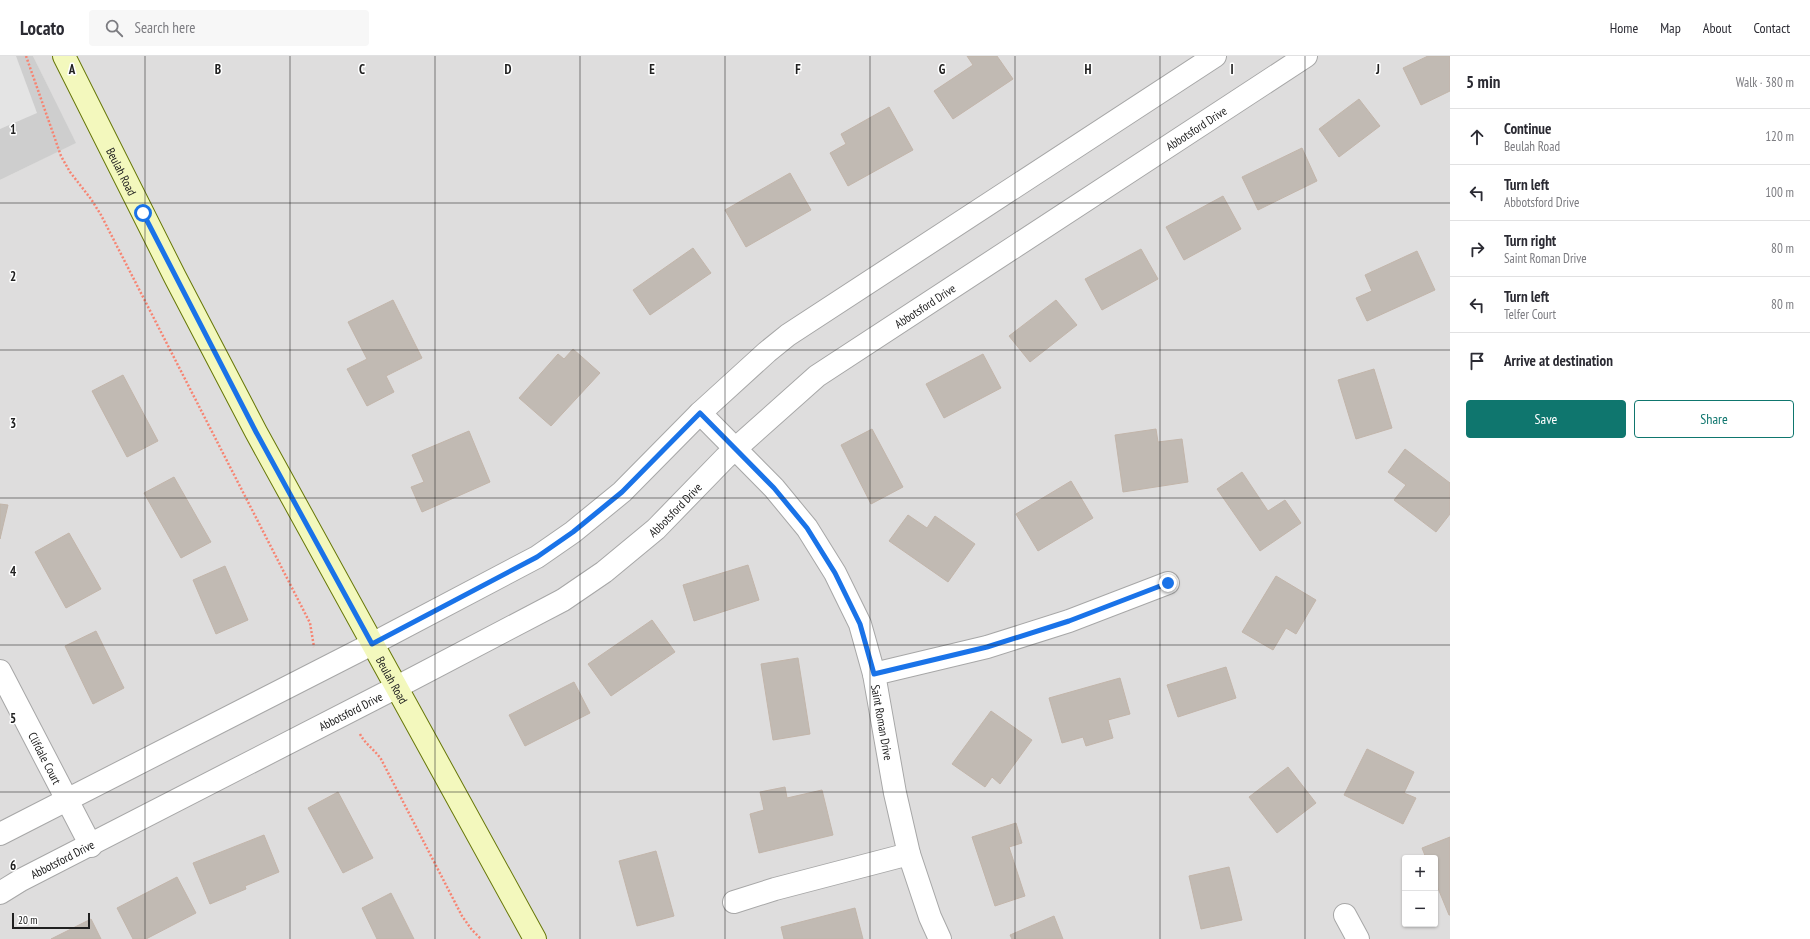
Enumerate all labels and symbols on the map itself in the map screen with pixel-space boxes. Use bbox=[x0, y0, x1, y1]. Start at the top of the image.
text: A bbox=[68, 61, 76, 78]
text: B bbox=[215, 61, 221, 78]
text: C bbox=[359, 61, 365, 78]
text: D bbox=[505, 61, 512, 78]
text: E bbox=[649, 61, 655, 78]
text: F bbox=[795, 61, 801, 78]
text: G bbox=[939, 61, 946, 78]
text: H bbox=[1085, 61, 1092, 78]
text: I bbox=[1230, 61, 1234, 78]
text: J bbox=[1375, 61, 1380, 78]
street label: Abbotsford Drive bbox=[1163, 103, 1229, 153]
text: 1 bbox=[10, 121, 16, 138]
street label: Beulah Road bbox=[104, 145, 140, 198]
route start bbox=[134, 204, 152, 222]
text: 2 bbox=[10, 268, 16, 285]
street label: Abbotsford Drive bbox=[892, 280, 958, 331]
text: 3 bbox=[10, 415, 16, 432]
street label: Abbotsford Drive bbox=[645, 479, 705, 540]
text: 4 bbox=[10, 563, 17, 580]
route end bbox=[1159, 574, 1177, 592]
street label: Beulah Road bbox=[373, 653, 411, 706]
street label: Saint Roman Drive bbox=[868, 683, 897, 761]
street label: Abbotsford Drive bbox=[316, 688, 385, 734]
text: 5 bbox=[10, 710, 16, 727]
street label: Clifdale Court bbox=[25, 729, 65, 787]
street label: Abbotsford Drive bbox=[28, 836, 97, 881]
text: 6 bbox=[10, 857, 16, 874]
scale bar bbox=[12, 911, 90, 930]

